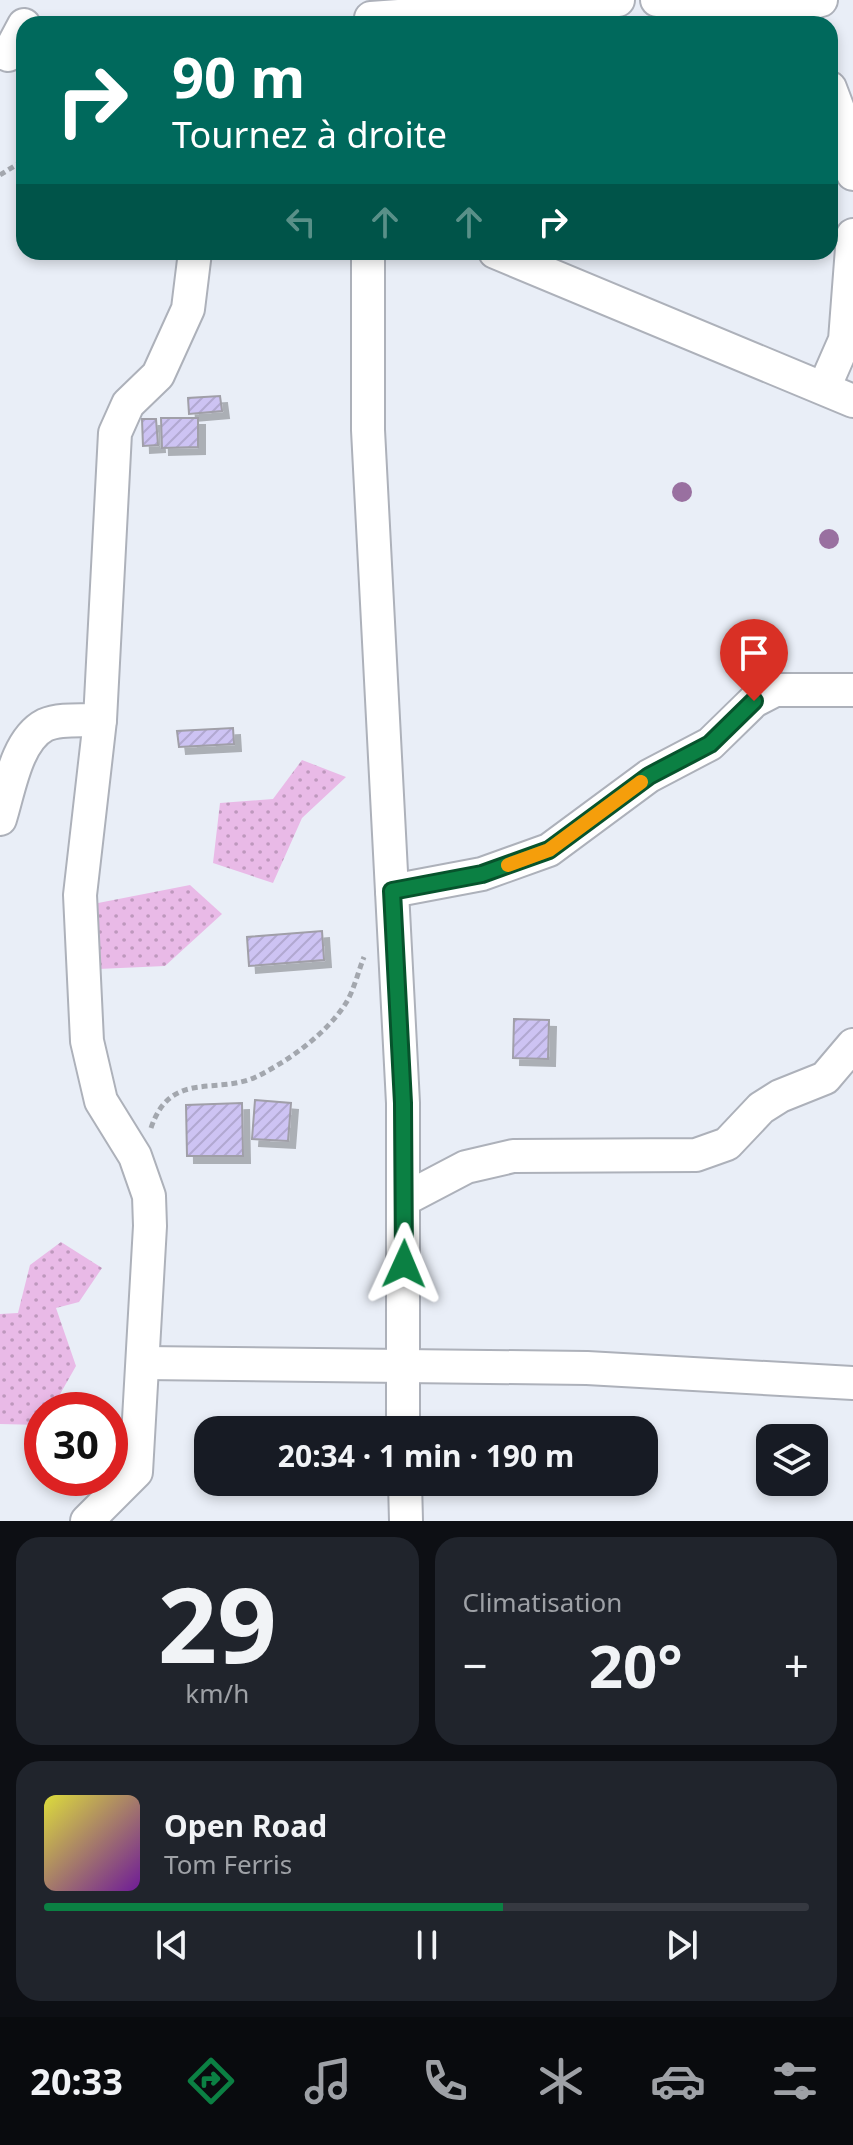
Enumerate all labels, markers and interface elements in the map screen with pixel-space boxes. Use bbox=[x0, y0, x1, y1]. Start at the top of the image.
text: 90 m bbox=[172, 38, 305, 114]
icon: right bbox=[40, 48, 144, 152]
text: Tournez à droite bbox=[172, 110, 447, 159]
icon: left bbox=[279, 200, 323, 244]
icon: ahead bbox=[363, 200, 407, 244]
icon: ahead bbox=[447, 200, 491, 244]
icon: right bbox=[531, 200, 575, 244]
pin bbox=[720, 619, 788, 701]
icon: arrive bbox=[732, 631, 776, 675]
position arrow bbox=[362, 1222, 446, 1306]
speed limit sign: 30 bbox=[24, 1392, 128, 1496]
map controls bbox=[756, 1424, 828, 1496]
button: layers bbox=[756, 1424, 828, 1496]
text: 20:34 · 1 min · 190 m bbox=[278, 1435, 574, 1476]
text: 29 bbox=[158, 1552, 277, 1693]
text: Climatisation bbox=[463, 1584, 622, 1620]
text: 20° bbox=[589, 1624, 683, 1706]
text: − bbox=[463, 1635, 488, 1695]
text: + bbox=[784, 1635, 809, 1695]
text: km/h bbox=[185, 1675, 249, 1711]
text: Open Road bbox=[164, 1805, 327, 1846]
text: Tom Ferris bbox=[164, 1846, 292, 1882]
icon: previous bbox=[150, 1923, 194, 1967]
icon: pause bbox=[405, 1923, 449, 1967]
icon: next bbox=[660, 1923, 704, 1967]
icon: directions bbox=[183, 2053, 239, 2109]
icon: music bbox=[300, 2053, 356, 2109]
icon: phone bbox=[417, 2053, 473, 2109]
icon: climate bbox=[533, 2053, 589, 2109]
icon: car bbox=[650, 2053, 706, 2109]
icon: filters bbox=[767, 2053, 823, 2109]
text: 20:33 bbox=[30, 2057, 123, 2106]

